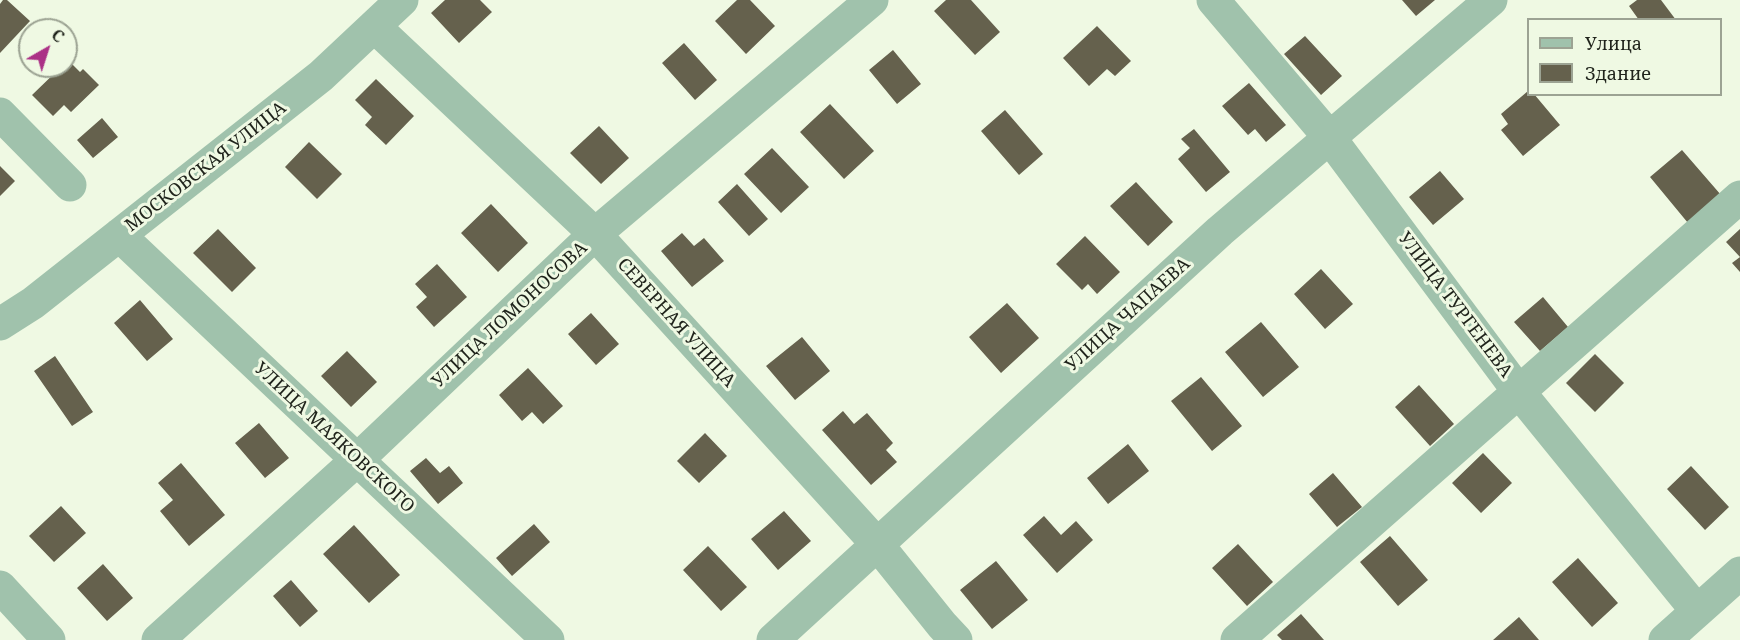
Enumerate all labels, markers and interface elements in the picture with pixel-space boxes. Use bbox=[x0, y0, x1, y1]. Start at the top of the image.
north arrow bbox=[18, 18, 78, 78]
legend bbox=[1527, 18, 1722, 96]
text: С bbox=[47, 24, 69, 47]
text: Улица bbox=[1585, 31, 1642, 55]
text: Здание bbox=[1585, 61, 1651, 85]
street label: МОСКОВСКАЯ УЛИЦА bbox=[121, 97, 291, 237]
street label: УЛИЦА ТУРГЕНЕВА bbox=[1393, 228, 1517, 382]
street label: УЛИЦА ЛОМОНОСОВА bbox=[428, 237, 592, 393]
street label: УЛИЦА ЧАПАЕВА bbox=[1061, 253, 1195, 377]
street label: СЕВЕРНАЯ УЛИЦА bbox=[612, 254, 740, 392]
street label: УЛИЦА МАЯКОВСКОГО bbox=[249, 358, 419, 518]

